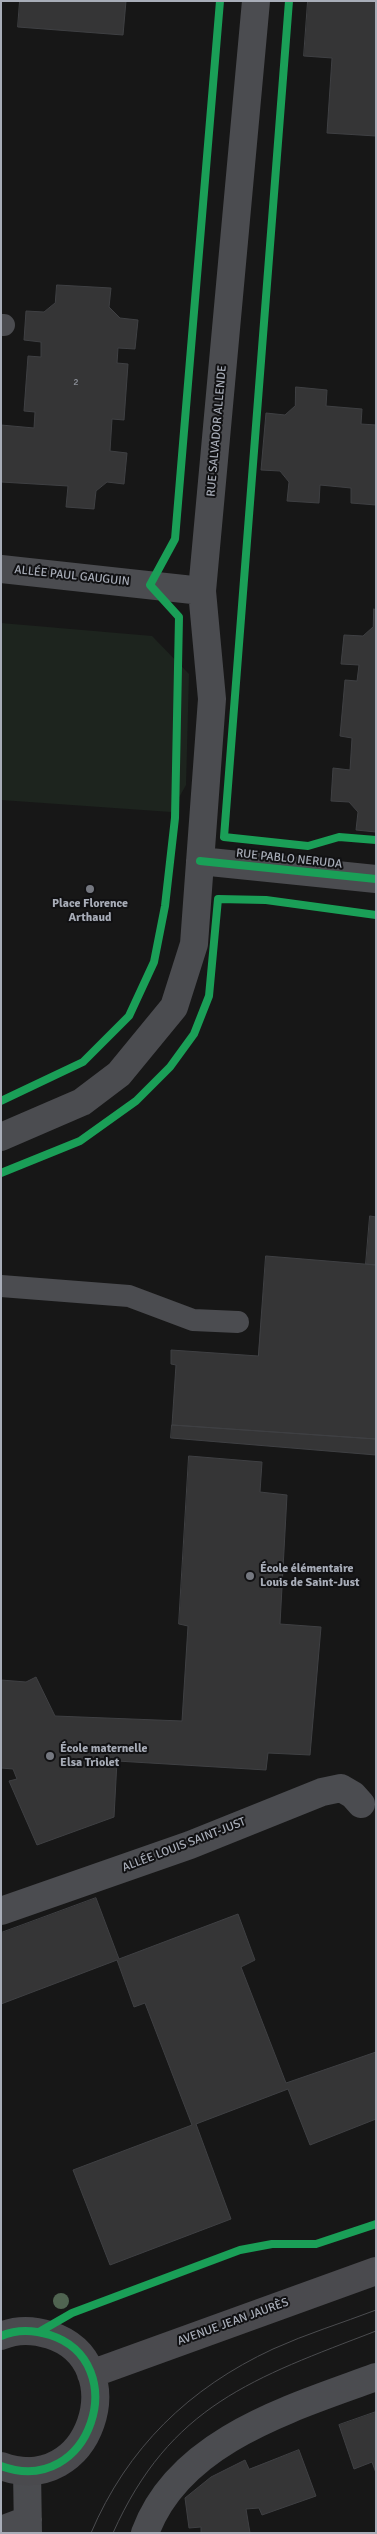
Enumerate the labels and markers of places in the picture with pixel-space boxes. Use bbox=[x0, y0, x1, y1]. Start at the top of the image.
marker: Place Florence Arthaud bbox=[84, 883, 96, 895]
place label: Place Florence Arthaud bbox=[52, 897, 128, 925]
place label: École élémentaire Louis de Saint-Just bbox=[260, 1562, 359, 1590]
marker: École élémentaire Louis de Saint-Just bbox=[244, 1570, 256, 1582]
place label: École maternelle Elsa Triolet bbox=[60, 1742, 148, 1770]
marker: École maternelle Elsa Triolet bbox=[44, 1750, 56, 1762]

